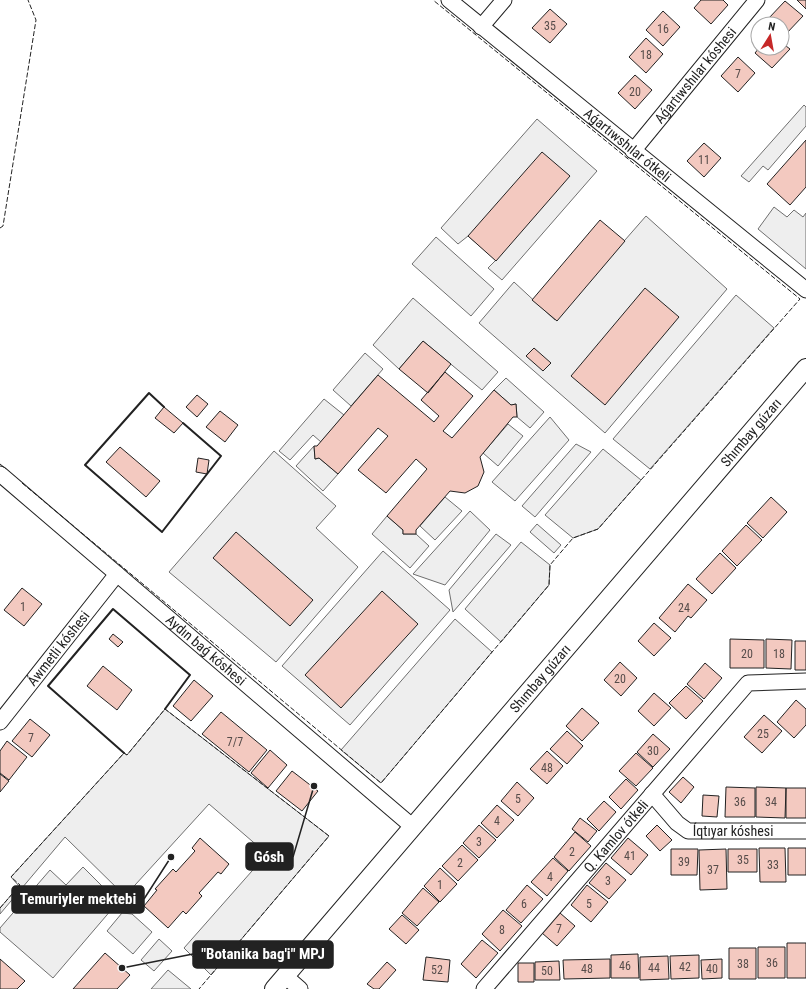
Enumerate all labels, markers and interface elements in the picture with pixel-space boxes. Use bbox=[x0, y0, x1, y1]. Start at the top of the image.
north arrow bbox=[750, 16, 790, 56]
house number: 35 bbox=[544, 19, 556, 33]
text: N bbox=[767, 20, 777, 34]
house number: 16 bbox=[657, 22, 669, 36]
street label: Aǵartıwshılar kóshesi bbox=[651, 24, 739, 126]
house number: 18 bbox=[640, 48, 652, 62]
house number: 7 bbox=[735, 67, 741, 81]
house number: 20 bbox=[629, 85, 641, 99]
street label: Aǵartıwshılar ótkeli bbox=[581, 105, 674, 185]
house number: 11 bbox=[698, 153, 710, 167]
street label: Shımbay gúzarı bbox=[717, 395, 784, 470]
house number: 1 bbox=[20, 600, 26, 614]
house number: 24 bbox=[678, 601, 690, 615]
street label: Áwmetli kóshesi bbox=[23, 608, 93, 689]
street label: Aydın baǵ kóshesi bbox=[163, 611, 249, 689]
street label: Shımbay gúzarı bbox=[507, 641, 574, 716]
house number: 20 bbox=[741, 647, 753, 661]
house number: 18 bbox=[773, 647, 785, 661]
house number: 20 bbox=[614, 672, 626, 686]
house number: 25 bbox=[757, 727, 769, 741]
house number: 7 bbox=[28, 731, 34, 745]
house number: 7/7 bbox=[227, 735, 243, 749]
house number: 30 bbox=[647, 744, 659, 758]
house number: 48 bbox=[541, 761, 553, 775]
house number: 5 bbox=[515, 792, 521, 806]
house number: 36 bbox=[734, 795, 746, 809]
house number: 34 bbox=[765, 795, 777, 809]
street label: Q. Kamlov ótkeli bbox=[581, 797, 651, 875]
house number: 4 bbox=[494, 814, 500, 828]
street label: Íqtıyar kóshesi bbox=[693, 822, 773, 839]
house number: 3 bbox=[476, 835, 482, 849]
callout: Gósh bbox=[246, 843, 293, 870]
house number: 2 bbox=[569, 845, 575, 859]
text: Gósh bbox=[254, 848, 284, 866]
house number: 41 bbox=[624, 849, 636, 863]
house number: 35 bbox=[737, 853, 749, 867]
house number: 39 bbox=[678, 855, 690, 869]
house number: 2 bbox=[457, 856, 463, 870]
house number: 33 bbox=[767, 858, 779, 872]
house number: 37 bbox=[707, 863, 719, 877]
house number: 4 bbox=[547, 870, 553, 884]
house number: 3 bbox=[605, 874, 611, 888]
house number: 1 bbox=[437, 878, 443, 892]
callout: Temuriyler mektebi bbox=[12, 886, 144, 913]
text: Temuriyler mektebi bbox=[20, 890, 136, 908]
house number: 6 bbox=[521, 897, 527, 911]
house number: 5 bbox=[586, 897, 592, 911]
house number: 7 bbox=[556, 922, 562, 936]
house number: 8 bbox=[499, 923, 505, 937]
callout: "Botanika bag'i" MPJ bbox=[193, 941, 333, 968]
text: "Botanika bag'i" MPJ bbox=[201, 945, 325, 963]
house number: 36 bbox=[766, 956, 778, 970]
house number: 38 bbox=[737, 957, 749, 971]
house number: 46 bbox=[619, 959, 631, 973]
house number: 42 bbox=[679, 960, 691, 974]
house number: 44 bbox=[648, 961, 660, 975]
house number: 48 bbox=[581, 962, 593, 976]
house number: 40 bbox=[706, 962, 718, 976]
house number: 52 bbox=[431, 963, 443, 977]
house number: 50 bbox=[541, 964, 553, 978]

